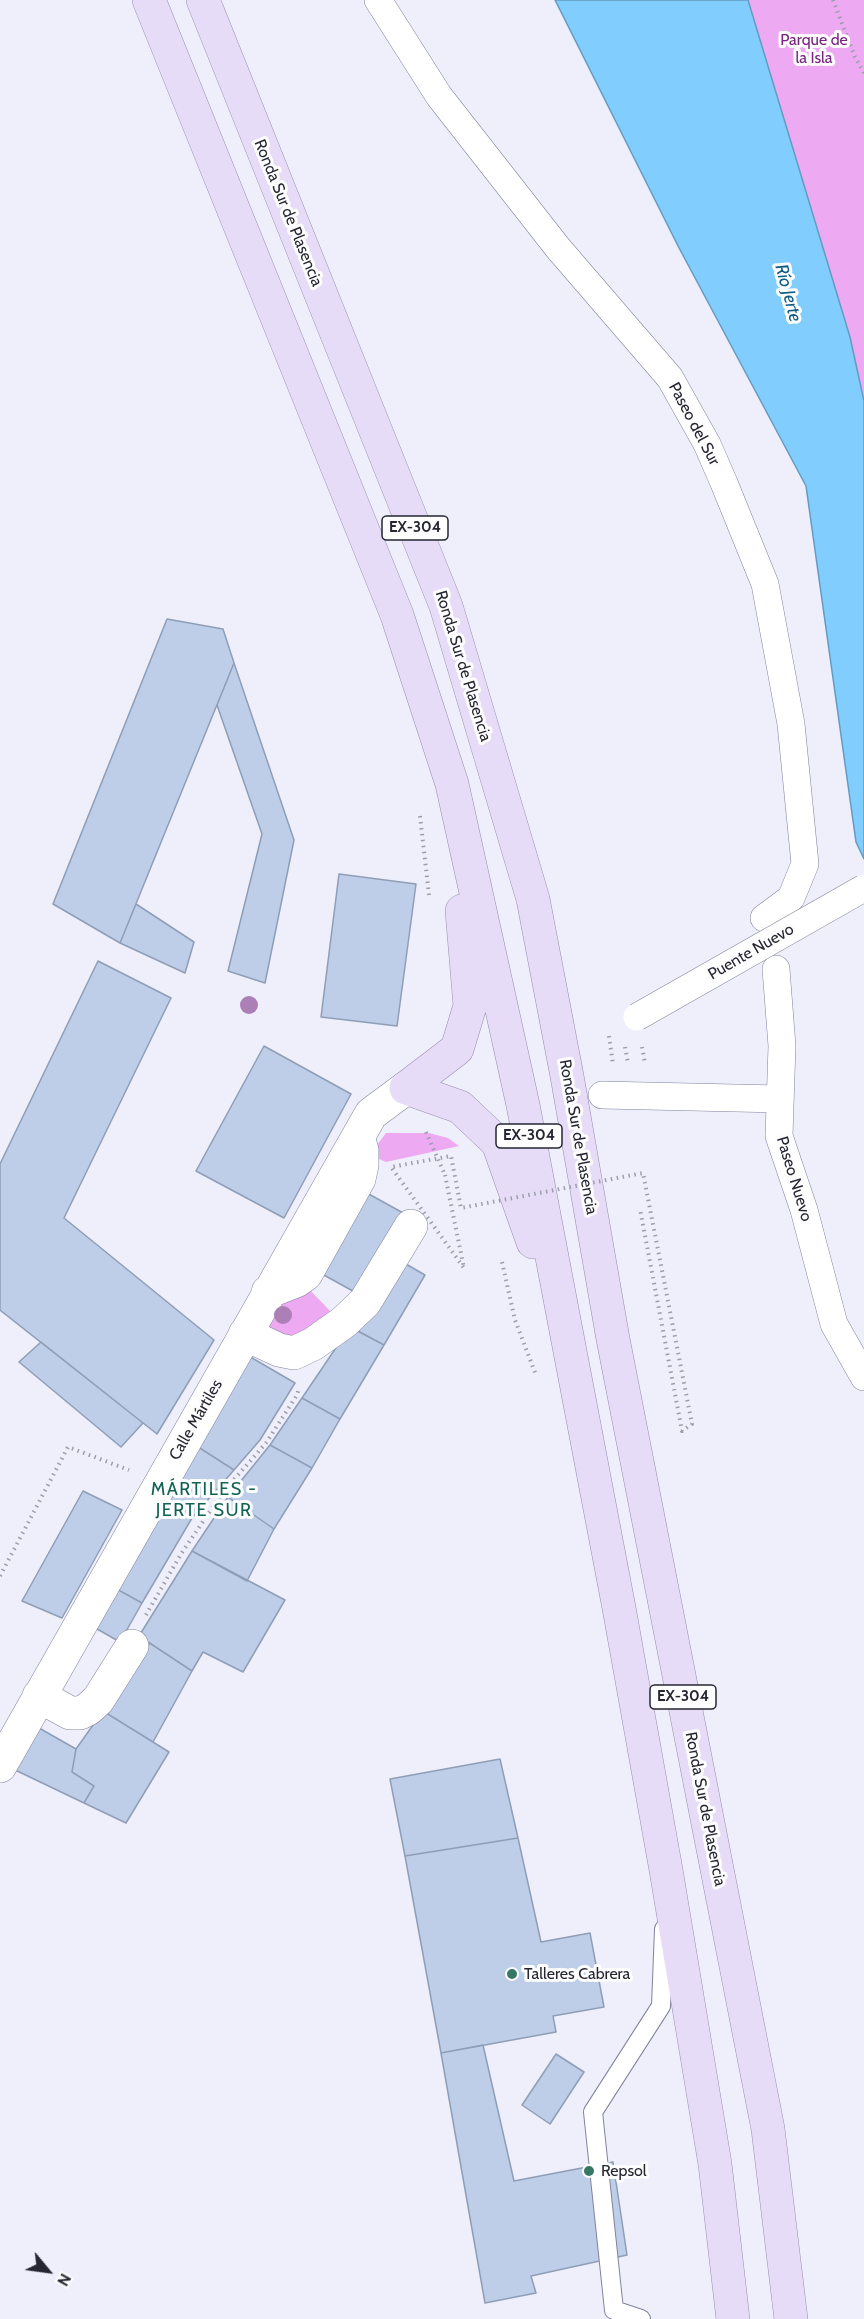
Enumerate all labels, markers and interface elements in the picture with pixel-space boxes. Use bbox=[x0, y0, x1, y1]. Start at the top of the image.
park label: Parque de la Isla bbox=[780, 30, 848, 68]
street label: Ronda Sur de Plasencia bbox=[250, 137, 326, 289]
water label: Río Jerte bbox=[770, 262, 806, 324]
street label: Paseo del Sur bbox=[664, 379, 724, 469]
road number: EX-304 bbox=[382, 516, 448, 540]
street label: Ronda Sur de Plasencia bbox=[431, 588, 495, 744]
street label: Puente Nuevo bbox=[705, 920, 797, 984]
street label: Ronda Sur de Plasencia bbox=[555, 1058, 601, 1216]
road number: EX-304 bbox=[496, 1124, 562, 1148]
street label: Paseo Nuevo bbox=[772, 1134, 816, 1224]
street label: Calle Mártiles bbox=[165, 1376, 227, 1464]
district label: MÁRTILES - JERTE SUR bbox=[151, 1479, 257, 1522]
road number: EX-304 bbox=[650, 1685, 716, 1709]
street label: Ronda Sur de Plasencia bbox=[681, 1730, 729, 1888]
place label: Talleres Cabrera bbox=[524, 1964, 630, 1984]
marker: Talleres Cabrera bbox=[505, 1967, 519, 1981]
place label: Repsol bbox=[601, 2161, 647, 2181]
marker: Repsol bbox=[582, 2164, 596, 2178]
north arrow bbox=[18, 2241, 78, 2301]
text: N bbox=[53, 2270, 75, 2290]

